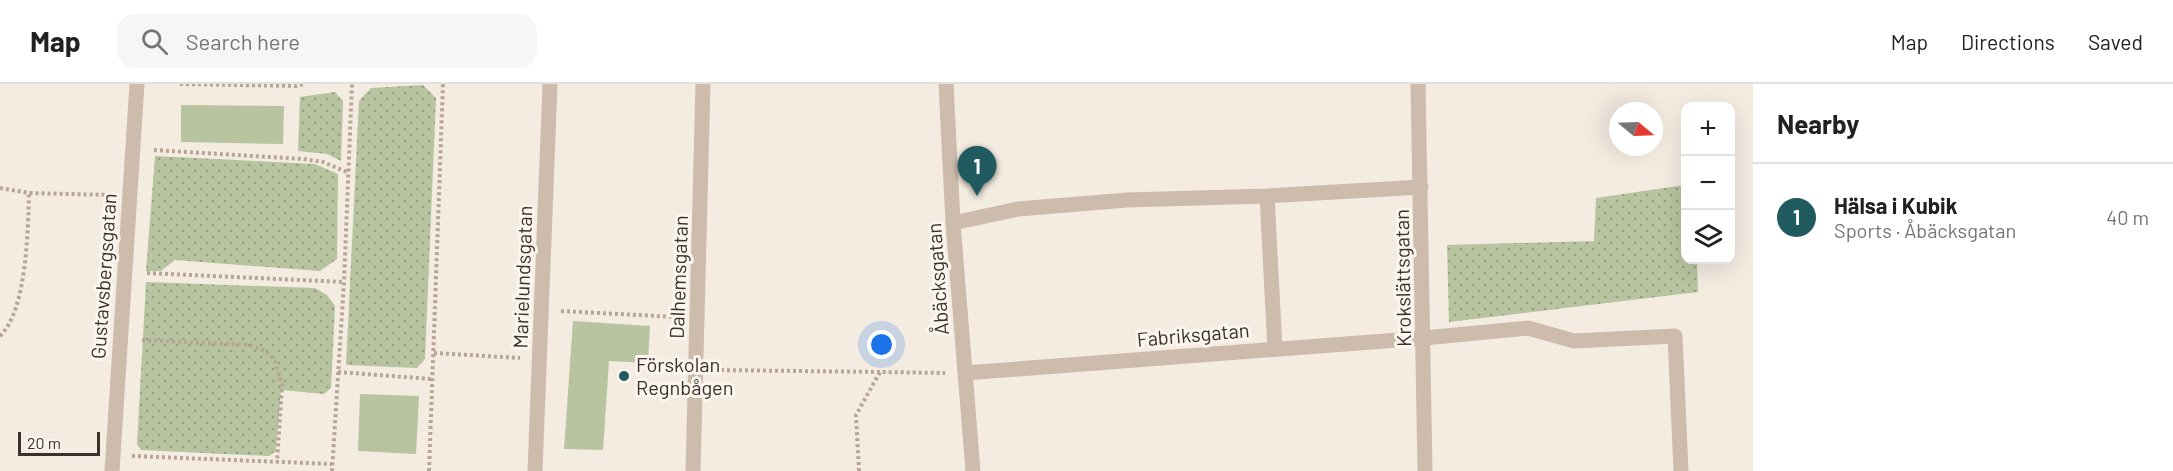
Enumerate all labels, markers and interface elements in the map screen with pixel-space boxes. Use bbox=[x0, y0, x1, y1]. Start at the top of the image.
search box bbox=[117, 14, 537, 68]
text: Map bbox=[30, 24, 81, 58]
icon: search bbox=[138, 25, 171, 58]
text: Search here bbox=[186, 28, 300, 54]
text: Map bbox=[1891, 29, 1928, 54]
text: Directions bbox=[1961, 29, 2055, 54]
text: Saved bbox=[2088, 29, 2143, 54]
north arrow bbox=[1609, 102, 1663, 156]
map controls bbox=[1681, 102, 1735, 264]
button: + bbox=[1681, 102, 1735, 156]
text: Nearby bbox=[1777, 108, 1859, 139]
pin: 1 bbox=[958, 147, 996, 196]
button: − bbox=[1681, 156, 1735, 210]
street label: Gustavsbergsgatan bbox=[85, 192, 121, 360]
text: Hälsa i Kubik bbox=[1834, 192, 1957, 218]
street label: Marielundsgatan bbox=[508, 205, 536, 349]
text: 1 bbox=[1793, 205, 1800, 229]
text: 40 m bbox=[2106, 205, 2149, 229]
street label: Krokslättsgatan bbox=[1389, 209, 1415, 347]
button: layers bbox=[1681, 210, 1735, 264]
street label: Dalhemsgatan bbox=[664, 215, 692, 339]
text: Sports · Åbäcksgatan bbox=[1834, 218, 2016, 242]
street label: Åbäcksgatan bbox=[921, 222, 953, 336]
street label: Fabriksgatan bbox=[1136, 317, 1250, 351]
your location bbox=[867, 330, 896, 359]
place label: Förskolan Regnbågen bbox=[636, 352, 734, 399]
marker: Förskolan Regnbågen bbox=[617, 369, 631, 383]
scale bar bbox=[18, 429, 100, 456]
text: 20 m bbox=[27, 433, 61, 452]

